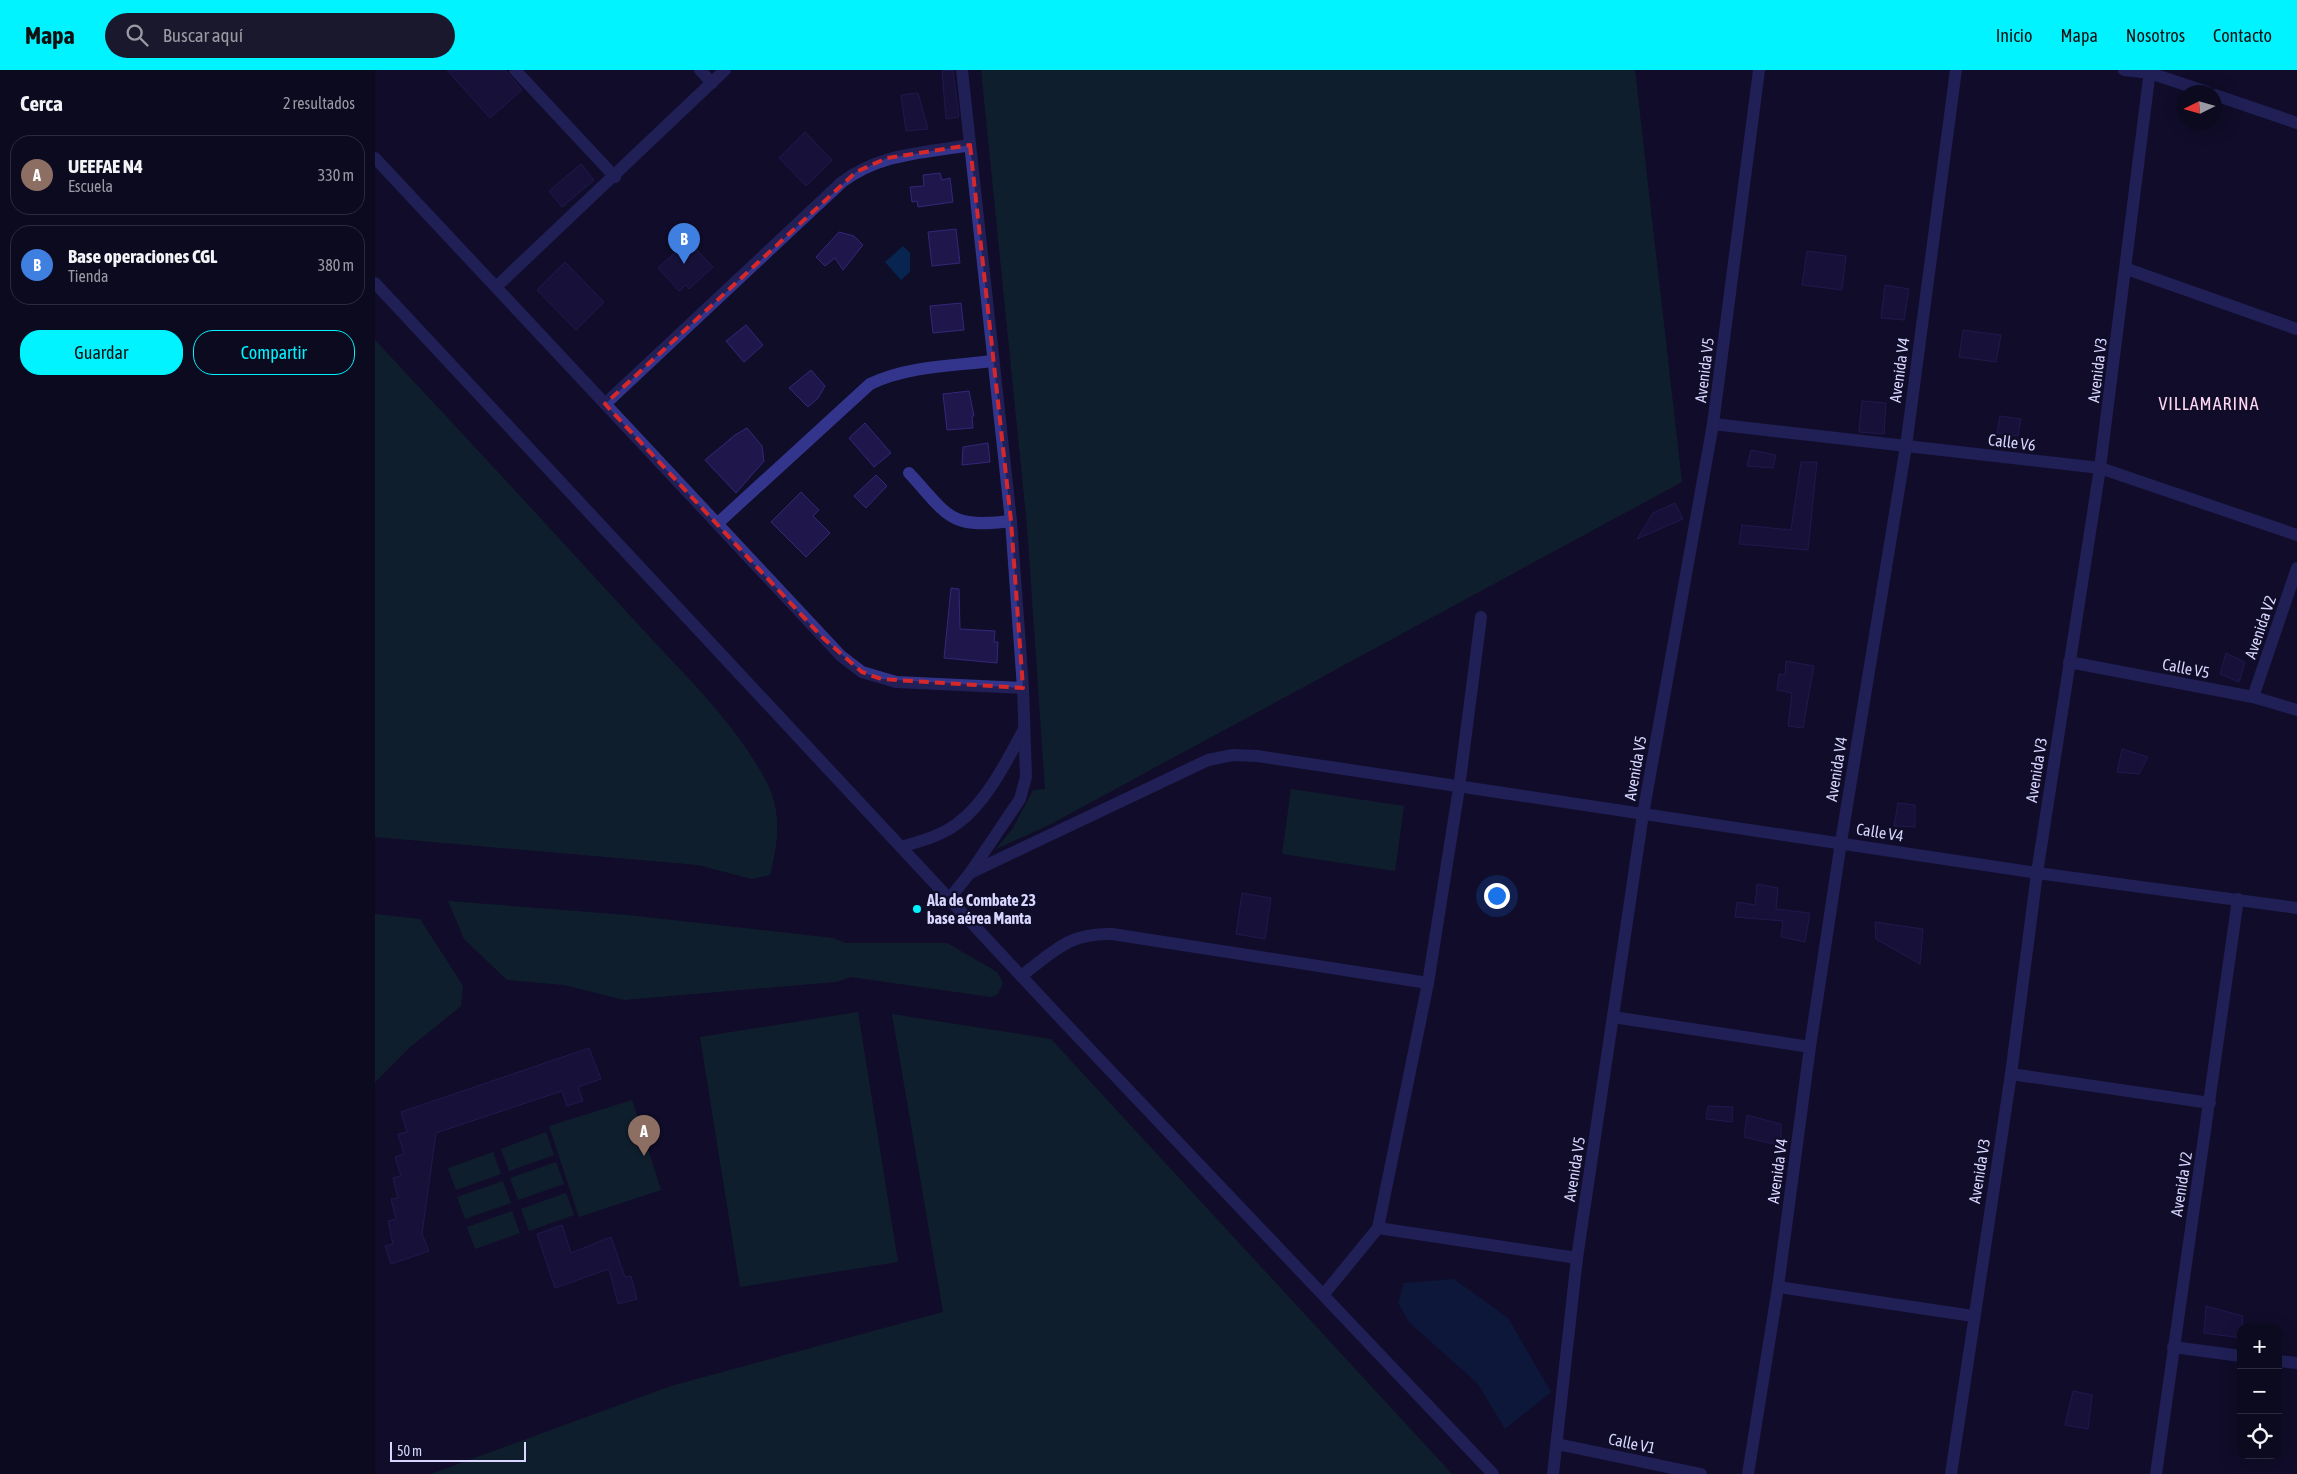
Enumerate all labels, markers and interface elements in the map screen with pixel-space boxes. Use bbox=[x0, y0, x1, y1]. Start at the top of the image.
search box bbox=[105, 13, 455, 58]
icon: search bbox=[123, 21, 151, 49]
text: Mapa bbox=[25, 22, 75, 49]
text: Buscar aquí bbox=[163, 24, 243, 46]
text: Inicio bbox=[1996, 25, 2032, 46]
text: Mapa bbox=[2060, 25, 2098, 46]
text: Nosotros bbox=[2126, 25, 2185, 46]
text: Contacto bbox=[2213, 25, 2272, 46]
north arrow bbox=[2177, 85, 2222, 130]
text: Cerca bbox=[20, 91, 63, 115]
text: 2 resultados bbox=[283, 94, 355, 112]
text: UEEFAE N4 bbox=[68, 155, 143, 177]
text: A bbox=[33, 166, 41, 184]
text: 330 m bbox=[318, 166, 354, 184]
text: Escuela bbox=[68, 177, 113, 195]
pin: B bbox=[668, 223, 700, 264]
text: Base operaciones CGL bbox=[68, 245, 217, 267]
text: B bbox=[33, 256, 41, 274]
text: 380 m bbox=[318, 256, 354, 274]
text: Tienda bbox=[68, 267, 108, 285]
button: Guardar bbox=[20, 330, 183, 375]
button: Compartir bbox=[193, 330, 355, 375]
street label: Avenida V5 bbox=[1691, 336, 1717, 404]
street label: Avenida V4 bbox=[1886, 336, 1912, 404]
street label: Avenida V3 bbox=[2084, 336, 2110, 404]
district label: VILLAMARINA bbox=[2158, 393, 2260, 414]
street label: Calle V6 bbox=[1987, 430, 2037, 454]
street label: Avenida V2 bbox=[2241, 593, 2279, 661]
street label: Calle V5 bbox=[2161, 655, 2211, 681]
street label: Avenida V5 bbox=[1620, 734, 1650, 802]
street label: Avenida V4 bbox=[1822, 735, 1850, 803]
street label: Avenida V3 bbox=[2022, 736, 2050, 804]
street label: Calle V4 bbox=[1855, 819, 1905, 845]
your location bbox=[1484, 883, 1510, 909]
place label: Ala de Combate 23 base aérea Manta bbox=[926, 891, 1036, 927]
marker: Ala de Combate 23 base aérea Manta bbox=[911, 903, 923, 915]
pin: A bbox=[628, 1115, 660, 1156]
street label: Avenida V5 bbox=[1560, 1135, 1588, 1203]
street label: Avenida V4 bbox=[1764, 1137, 1790, 1205]
street label: Avenida V3 bbox=[1965, 1137, 1993, 1205]
street label: Avenida V2 bbox=[2167, 1150, 2195, 1218]
map controls bbox=[2237, 1324, 2282, 1459]
button: + bbox=[2237, 1324, 2282, 1369]
button: − bbox=[2237, 1369, 2282, 1414]
button: locate bbox=[2237, 1414, 2282, 1459]
street label: Calle V1 bbox=[1607, 1429, 1657, 1457]
scale bar bbox=[390, 1439, 526, 1462]
text: 50 m bbox=[397, 1443, 422, 1459]

